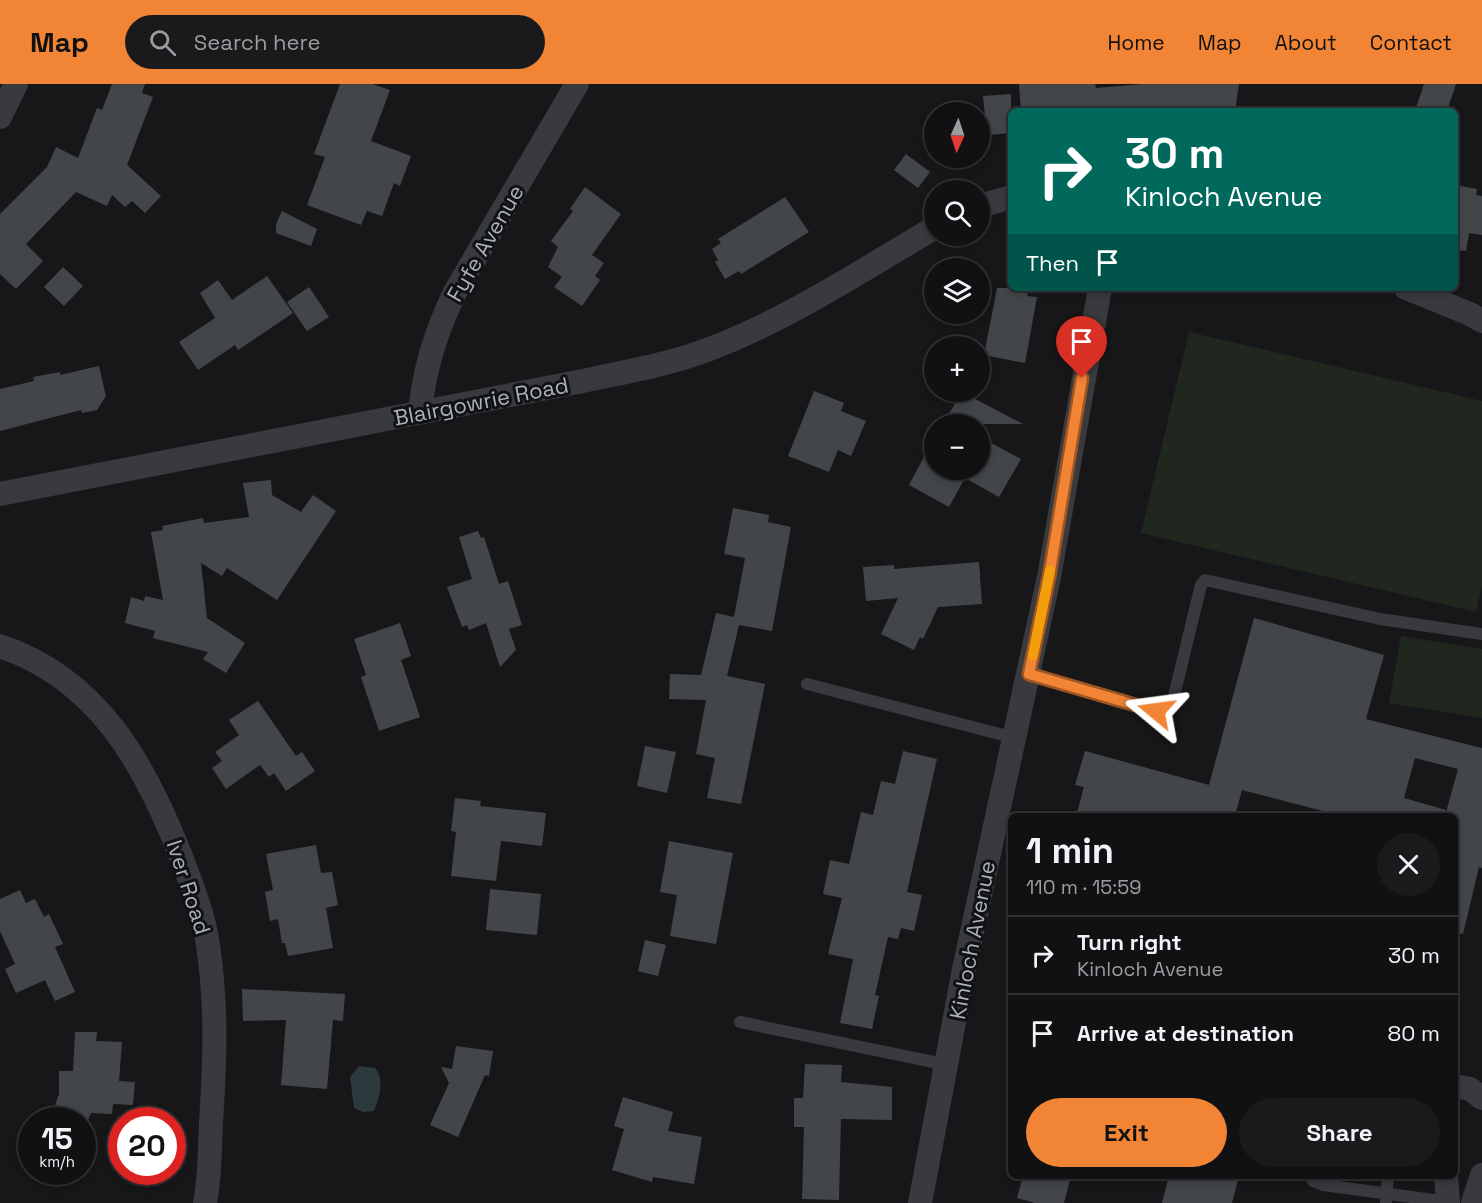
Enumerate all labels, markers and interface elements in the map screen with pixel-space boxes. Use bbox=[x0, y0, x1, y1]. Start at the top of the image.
search box bbox=[125, 15, 545, 69]
text: Map bbox=[30, 24, 89, 60]
icon: search bbox=[146, 26, 179, 59]
text: Search here bbox=[194, 28, 321, 56]
text: Home bbox=[1107, 29, 1165, 56]
text: Map bbox=[1198, 29, 1242, 56]
text: About bbox=[1275, 29, 1337, 56]
text: Contact bbox=[1370, 29, 1452, 56]
north arrow bbox=[924, 102, 990, 168]
map controls bbox=[924, 102, 990, 480]
text: 30 m bbox=[1125, 127, 1224, 180]
icon: right bbox=[1026, 132, 1104, 210]
street label: Fyfe Avenue bbox=[440, 179, 530, 307]
text: Kinloch Avenue bbox=[1125, 179, 1323, 214]
button: search bbox=[924, 180, 990, 246]
icon: arrive bbox=[1091, 246, 1124, 279]
text: Then bbox=[1026, 249, 1079, 277]
button: layers bbox=[924, 258, 990, 324]
pin bbox=[1056, 316, 1107, 378]
icon: arrive bbox=[1065, 325, 1098, 358]
button: + bbox=[924, 336, 990, 402]
street label: Blairgowrie Road bbox=[391, 370, 571, 432]
button: − bbox=[924, 414, 990, 480]
position arrow bbox=[1124, 679, 1188, 743]
text: 1 min bbox=[1026, 828, 1114, 874]
button: close bbox=[1377, 833, 1440, 896]
street label: Iver Road bbox=[161, 836, 217, 938]
street label: Kinloch Avenue bbox=[943, 858, 1001, 1022]
text: 110 m · 15:59 bbox=[1026, 874, 1142, 900]
text: Turn right bbox=[1077, 928, 1182, 956]
icon: right bbox=[1026, 939, 1059, 972]
text: 30 m bbox=[1388, 941, 1440, 969]
text: Kinloch Avenue bbox=[1077, 956, 1223, 982]
icon: arrive bbox=[1026, 1017, 1059, 1050]
text: Arrive at destination bbox=[1077, 1019, 1294, 1047]
text: 80 m bbox=[1388, 1019, 1440, 1047]
button: Exit bbox=[1026, 1098, 1227, 1167]
button: Share bbox=[1239, 1098, 1440, 1167]
speed limit sign: 20 bbox=[108, 1107, 186, 1185]
text: 15 bbox=[41, 1119, 73, 1158]
text: km/h bbox=[39, 1152, 75, 1171]

